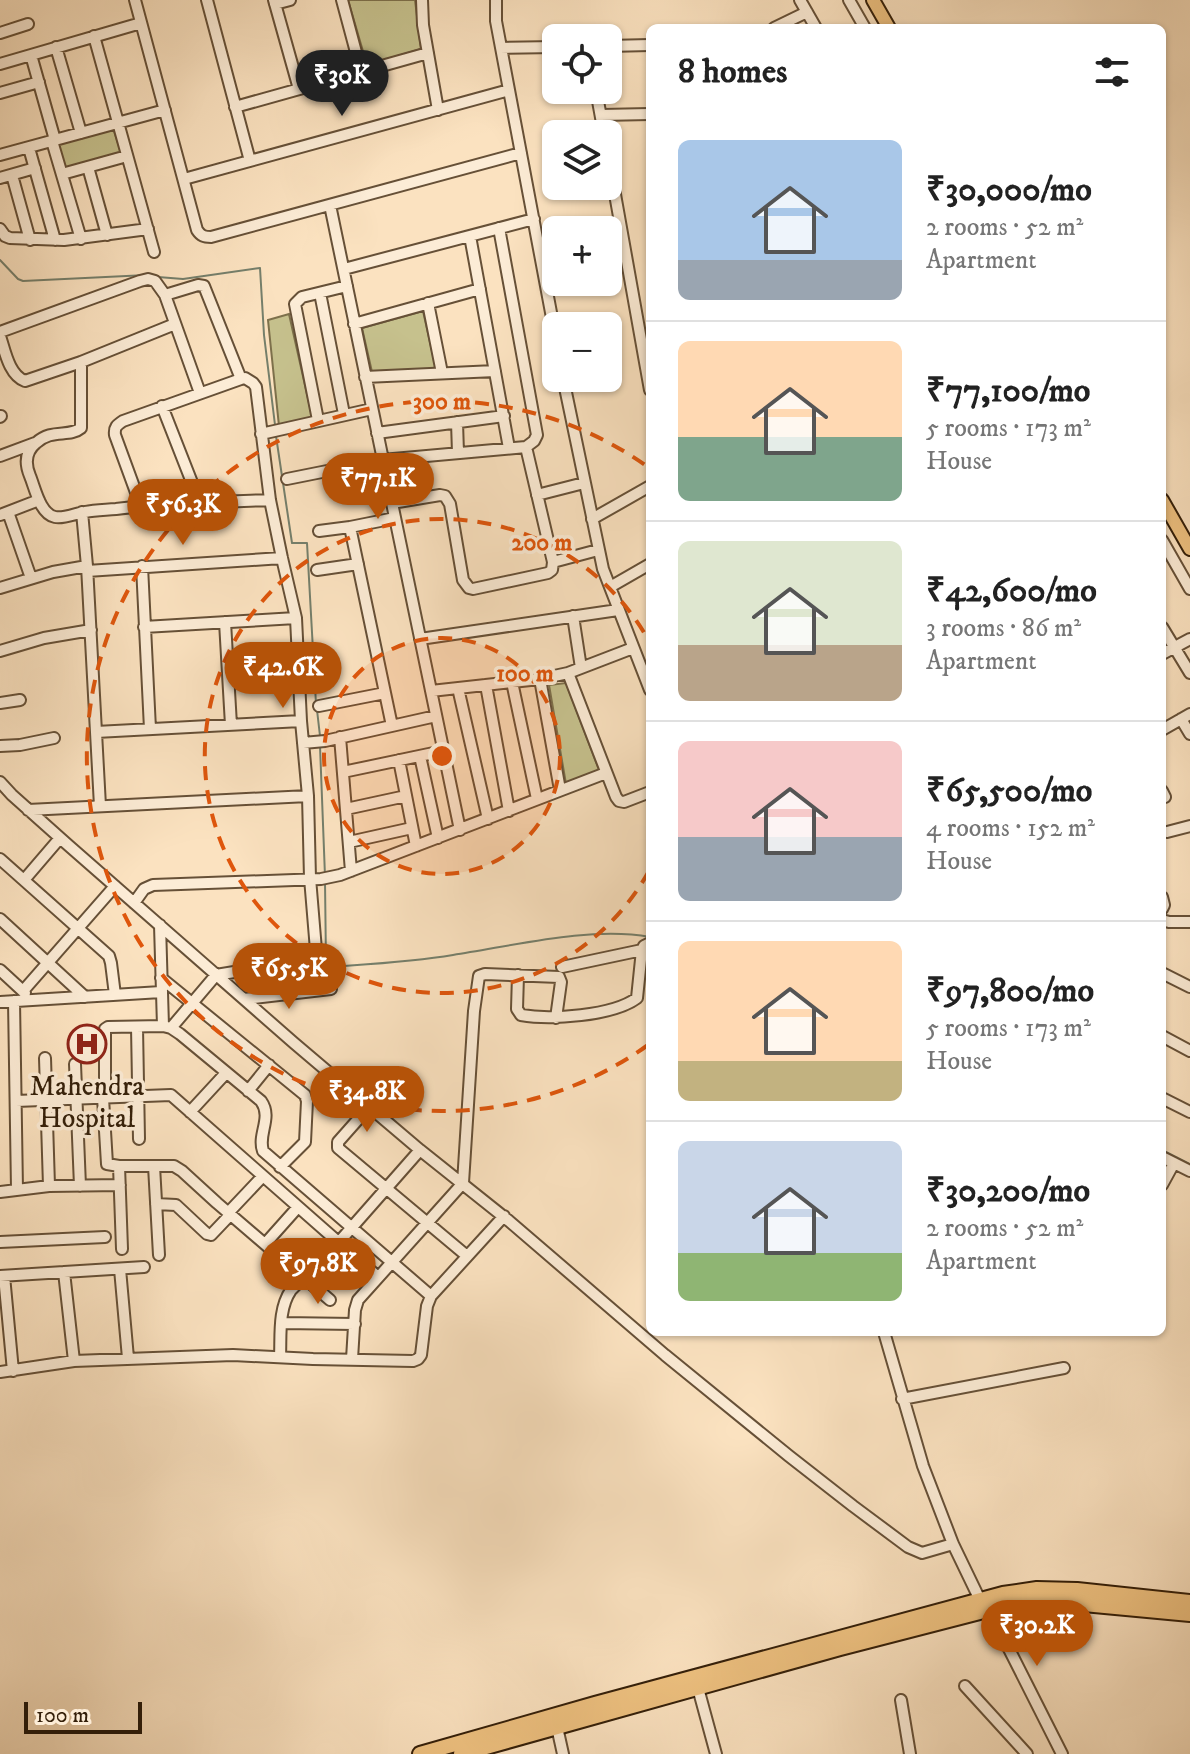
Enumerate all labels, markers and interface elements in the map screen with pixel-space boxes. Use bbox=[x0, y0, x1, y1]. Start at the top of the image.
map controls bbox=[542, 24, 622, 392]
button: locate bbox=[542, 24, 622, 104]
pin: ₹30K bbox=[295, 50, 389, 118]
icon: filters bbox=[1090, 50, 1134, 94]
text: 8 homes bbox=[678, 51, 787, 93]
text: ₹30K bbox=[314, 59, 370, 92]
button: layers bbox=[542, 120, 622, 200]
text: ₹30,000/mo bbox=[926, 169, 1092, 211]
icon: home bbox=[742, 172, 838, 268]
text: 2 rooms · 52 m² bbox=[926, 211, 1083, 244]
button: + bbox=[542, 216, 622, 296]
text: Apartment bbox=[926, 244, 1037, 277]
button: − bbox=[542, 312, 622, 392]
text: ₹77,100/mo bbox=[926, 370, 1090, 412]
icon: home bbox=[742, 373, 838, 469]
text: 300 m bbox=[413, 387, 471, 417]
text: 5 rooms · 173 m² bbox=[926, 412, 1091, 445]
text: House bbox=[926, 445, 992, 478]
pin: ₹77.1K bbox=[313, 453, 443, 521]
text: ₹77.1K bbox=[340, 462, 416, 495]
pin: ₹56.3K bbox=[118, 479, 248, 547]
text: ₹56.3K bbox=[145, 488, 221, 521]
text: 200 m bbox=[512, 528, 572, 558]
text: ₹42,600/mo bbox=[926, 570, 1097, 612]
icon: home bbox=[742, 573, 838, 669]
text: 3 rooms · 86 m² bbox=[926, 612, 1081, 645]
pin: ₹42.6K bbox=[218, 642, 348, 710]
text: Apartment bbox=[926, 645, 1037, 678]
text: ₹42.6K bbox=[243, 651, 323, 684]
text: 100 m bbox=[496, 659, 554, 689]
centre of rings bbox=[428, 742, 456, 770]
text: ₹65,500/mo bbox=[926, 770, 1092, 812]
icon: home bbox=[742, 773, 838, 869]
text: 4 rooms · 152 m² bbox=[926, 812, 1095, 845]
text: House bbox=[926, 845, 992, 878]
pin: ₹65.5K bbox=[224, 943, 354, 1011]
text: ₹65.5K bbox=[250, 952, 328, 985]
text: ₹97,800/mo bbox=[926, 970, 1094, 1012]
icon: home bbox=[742, 973, 838, 1069]
text: 5 rooms · 173 m² bbox=[926, 1012, 1091, 1045]
hospital icon: Mahendra Hospital bbox=[66, 1023, 108, 1065]
text: House bbox=[926, 1045, 992, 1078]
pin: ₹34.8K bbox=[302, 1066, 432, 1134]
place label: Mahendra Hospital bbox=[30, 1069, 144, 1136]
text: ₹34.8K bbox=[328, 1075, 406, 1108]
text: ₹30,200/mo bbox=[926, 1170, 1090, 1212]
icon: home bbox=[742, 1173, 838, 1269]
text: 2 rooms · 52 m² bbox=[926, 1212, 1083, 1245]
pin: ₹97.8K bbox=[253, 1238, 383, 1306]
text: Apartment bbox=[926, 1245, 1037, 1278]
text: ₹97.8K bbox=[279, 1247, 357, 1280]
pin: ₹30.2K bbox=[972, 1600, 1102, 1668]
text: ₹30.2K bbox=[999, 1609, 1075, 1642]
scale bar bbox=[24, 1698, 142, 1734]
text: 100 m bbox=[36, 1702, 89, 1729]

